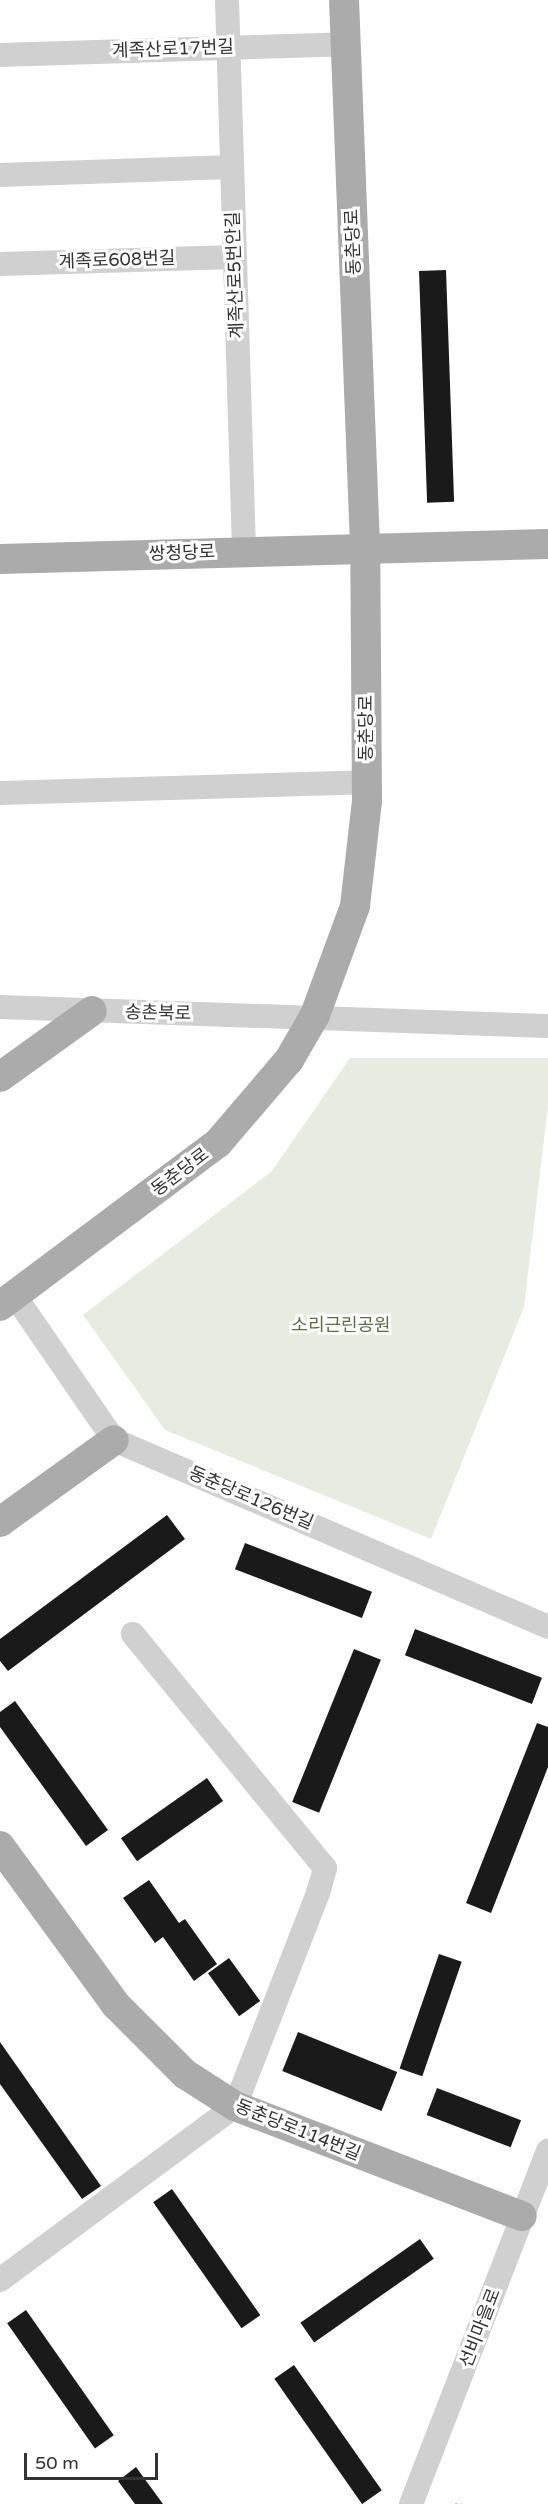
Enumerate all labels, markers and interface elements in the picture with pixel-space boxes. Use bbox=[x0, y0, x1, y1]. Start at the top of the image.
street label: 계족산로17번길 bbox=[112, 36, 234, 62]
street label: 동춘당로 bbox=[341, 209, 365, 275]
street label: 계족산로5번안길 bbox=[222, 211, 248, 339]
street label: 계족로608번길 bbox=[58, 247, 176, 273]
street label: 쌍청당로 bbox=[149, 541, 215, 565]
street label: 동춘당로 bbox=[355, 695, 377, 761]
street label: 송촌북로 bbox=[125, 1002, 191, 1024]
street label: 동춘당로 bbox=[147, 1143, 213, 1201]
park label: 소리근린공원 bbox=[291, 1314, 391, 1336]
street label: 동춘당로126번길 bbox=[185, 1462, 317, 1534]
street label: 동춘당로114번길 bbox=[232, 2095, 364, 2165]
street label: 선비마을로 bbox=[455, 2285, 505, 2371]
scale bar bbox=[27, 2441, 160, 2479]
text: 50 m bbox=[35, 2452, 79, 2474]

